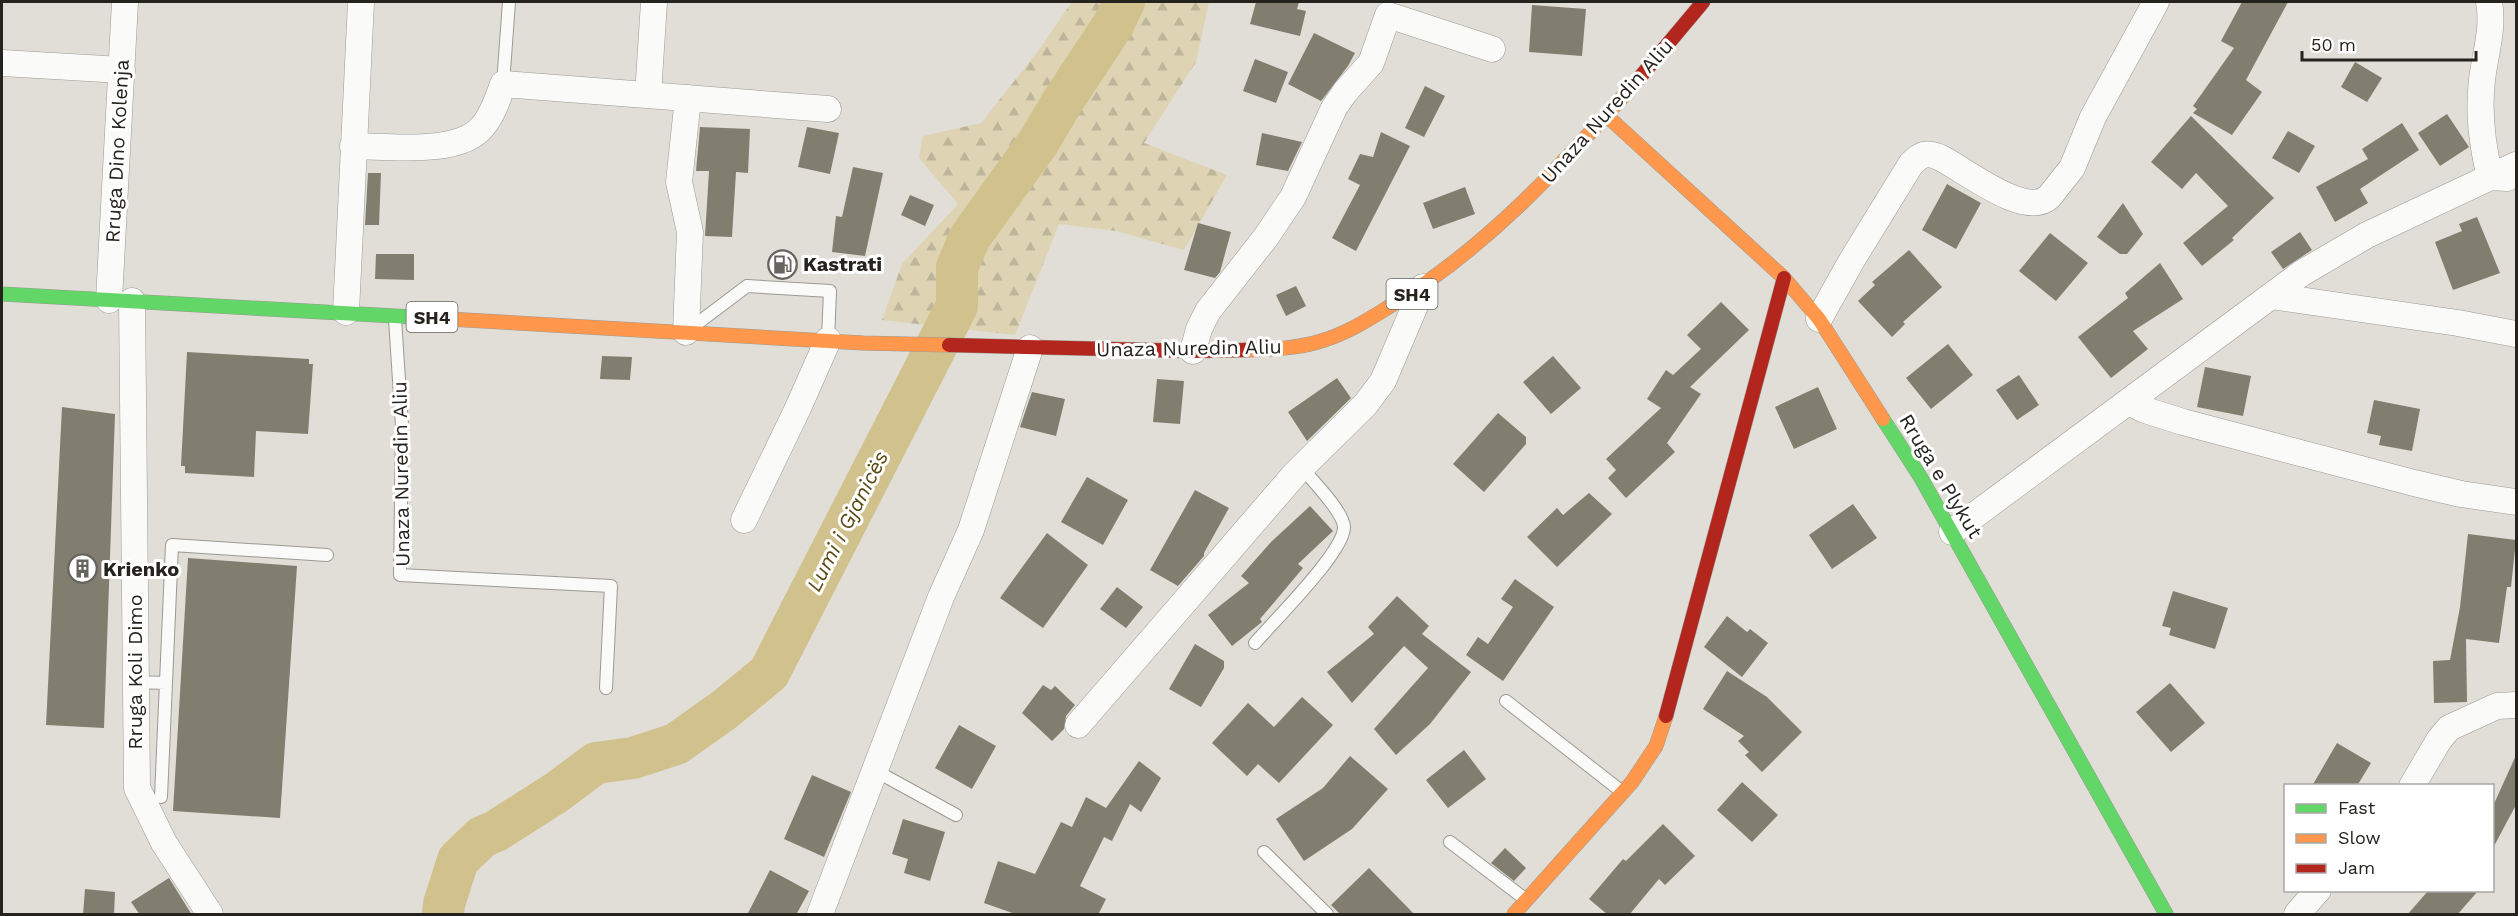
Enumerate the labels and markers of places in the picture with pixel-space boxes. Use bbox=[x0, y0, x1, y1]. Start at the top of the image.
fuel station icon: Kastrati bbox=[766, 248, 798, 280]
place label: Kastrati bbox=[803, 252, 882, 276]
building icon: Krienko bbox=[66, 553, 98, 585]
place label: Krienko bbox=[103, 557, 179, 581]

